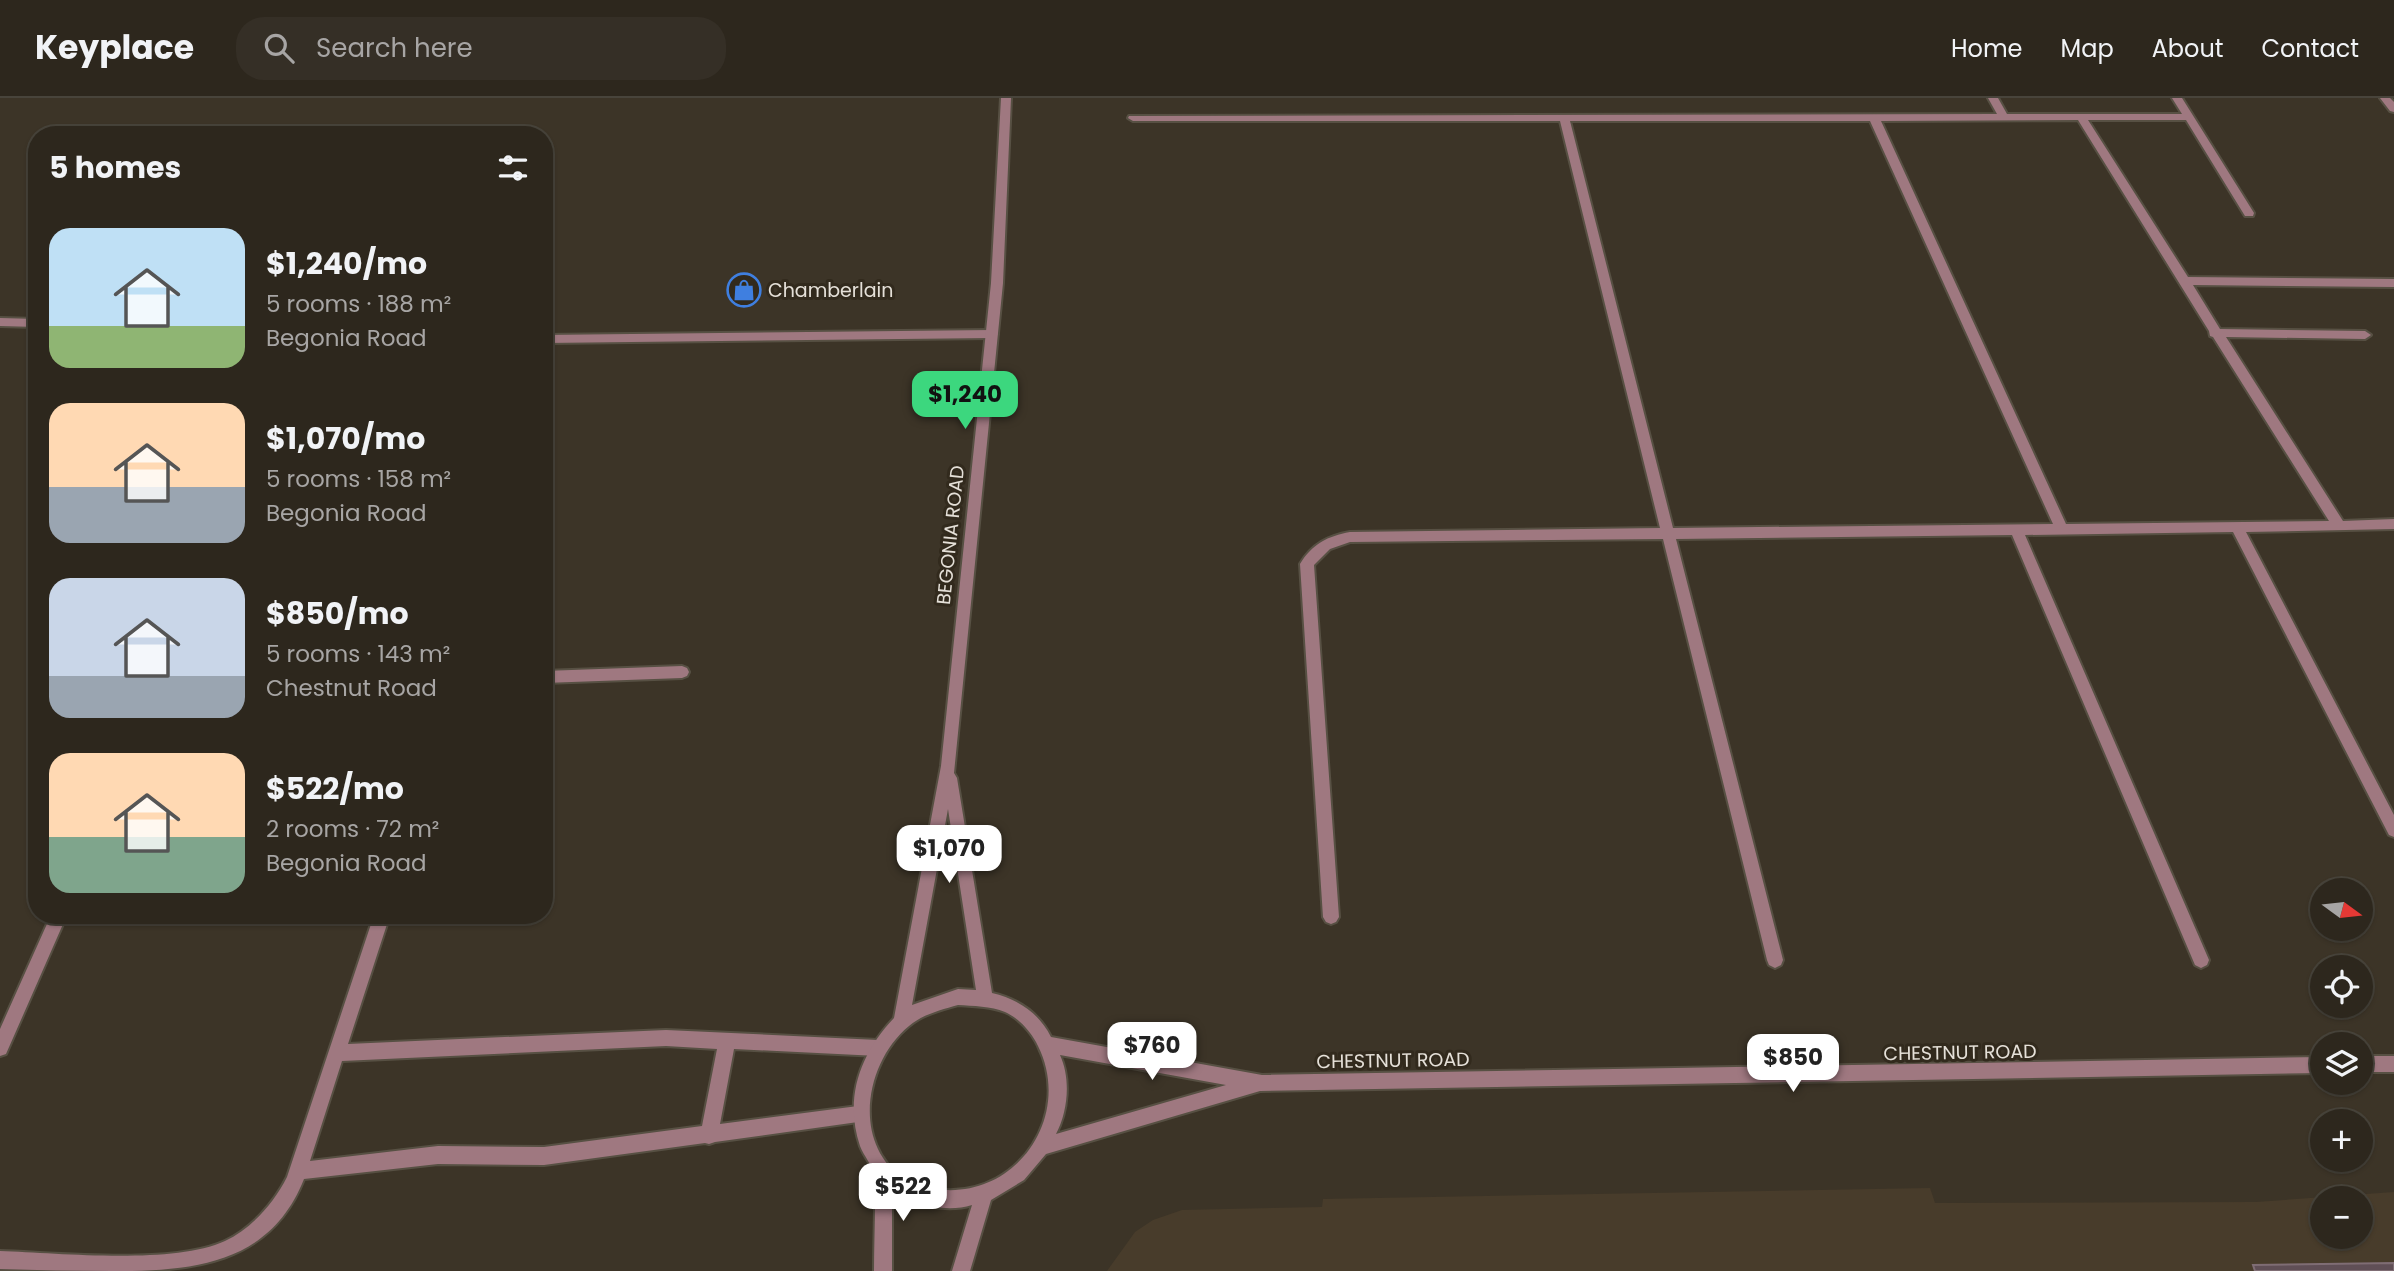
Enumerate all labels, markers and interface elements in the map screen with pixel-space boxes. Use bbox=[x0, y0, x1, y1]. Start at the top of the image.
search box bbox=[236, 17, 726, 80]
text: Keyplace bbox=[35, 24, 194, 71]
icon: search bbox=[260, 29, 298, 67]
text: Search here bbox=[316, 30, 473, 66]
text: Home bbox=[1951, 32, 2023, 65]
text: Map bbox=[2061, 32, 2114, 65]
text: About bbox=[2152, 32, 2223, 65]
text: Contact bbox=[2261, 32, 2359, 65]
text: 5 homes bbox=[49, 146, 181, 189]
icon: filters bbox=[494, 149, 532, 187]
text: $1,240/mo bbox=[266, 242, 427, 285]
icon: home bbox=[105, 256, 189, 340]
shop icon: Chamberlain bbox=[725, 271, 763, 309]
place label: Chamberlain bbox=[768, 277, 893, 304]
text: 5 rooms · 188 m² bbox=[266, 288, 451, 320]
text: Begonia Road bbox=[266, 322, 427, 354]
pin: $1,240 bbox=[908, 372, 1022, 431]
text: $1,240 bbox=[928, 378, 1002, 410]
text: $1,070/mo bbox=[266, 417, 425, 460]
icon: home bbox=[105, 431, 189, 515]
text: 5 rooms · 158 m² bbox=[266, 463, 451, 495]
street label: BEGONIA ROAD bbox=[930, 464, 971, 606]
text: Begonia Road bbox=[266, 497, 427, 529]
text: $850/mo bbox=[266, 592, 409, 635]
icon: home bbox=[105, 606, 189, 690]
text: 5 rooms · 143 m² bbox=[266, 638, 450, 670]
text: Chestnut Road bbox=[266, 672, 437, 704]
text: $522/mo bbox=[266, 767, 404, 810]
icon: home bbox=[105, 781, 189, 865]
text: 2 rooms · 72 m² bbox=[266, 813, 439, 845]
pin: $1,070 bbox=[892, 826, 1006, 885]
text: $1,070 bbox=[913, 832, 985, 864]
text: Begonia Road bbox=[266, 847, 427, 879]
north arrow bbox=[2310, 878, 2373, 942]
map controls bbox=[2310, 878, 2373, 1249]
button: locate bbox=[2310, 955, 2373, 1018]
pin: $760 bbox=[1111, 1023, 1193, 1082]
text: $760 bbox=[1123, 1029, 1181, 1061]
button: layers bbox=[2310, 1032, 2373, 1095]
pin: $850 bbox=[1752, 1034, 1834, 1094]
street label: CHESTNUT ROAD bbox=[1883, 1038, 2037, 1067]
text: $850 bbox=[1763, 1041, 1823, 1073]
street label: CHESTNUT ROAD bbox=[1316, 1046, 1470, 1075]
button: + bbox=[2310, 1109, 2373, 1172]
pin: $522 bbox=[862, 1164, 944, 1223]
text: $522 bbox=[875, 1170, 931, 1202]
button: − bbox=[2310, 1186, 2373, 1249]

